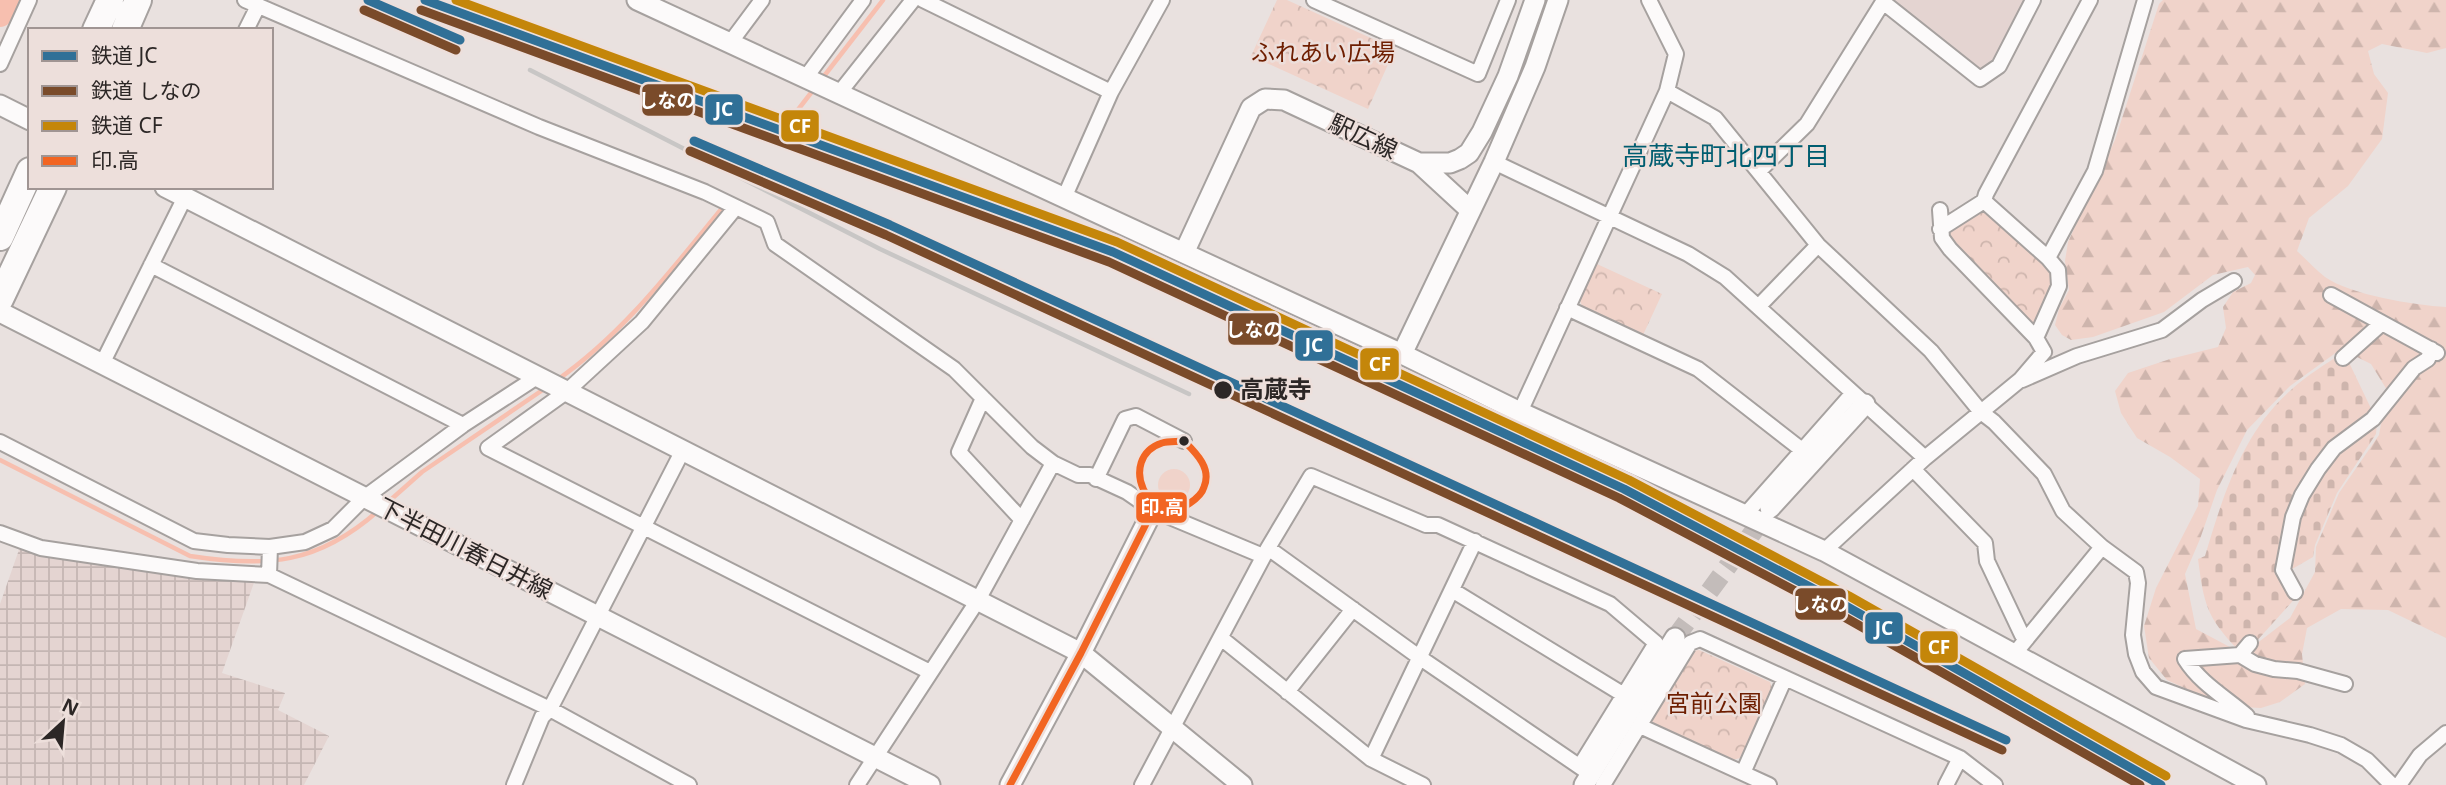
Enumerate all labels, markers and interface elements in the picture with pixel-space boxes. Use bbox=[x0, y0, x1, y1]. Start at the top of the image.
legend bbox=[28, 28, 273, 189]
park label: ふれあい広場 bbox=[1251, 35, 1395, 68]
text: 鉄道 JC bbox=[91, 41, 157, 69]
text: 鉄道 しなの bbox=[91, 76, 201, 104]
line badge: しなの bbox=[641, 83, 694, 117]
text: しなの bbox=[638, 87, 696, 113]
line badge: JC bbox=[704, 93, 744, 126]
text: JC bbox=[713, 96, 733, 122]
street label: 駅広線 bbox=[1324, 105, 1403, 166]
line badge: CF bbox=[780, 109, 820, 143]
text: 鉄道 CF bbox=[91, 111, 163, 139]
text: CF bbox=[789, 113, 811, 139]
district label: 高蔵寺町北四丁目 bbox=[1622, 137, 1830, 173]
text: 印.高 bbox=[91, 146, 139, 174]
line badge: しなの bbox=[1227, 312, 1280, 346]
text: しなの bbox=[1225, 316, 1283, 342]
line badge: JC bbox=[1294, 329, 1334, 362]
text: JC bbox=[1303, 332, 1323, 358]
line badge: CF bbox=[1359, 347, 1400, 381]
text: CF bbox=[1369, 351, 1391, 377]
place label: 高蔵寺 bbox=[1240, 372, 1312, 405]
marker: 高蔵寺 bbox=[1212, 379, 1234, 401]
unlabelled marker bbox=[1177, 434, 1191, 448]
street label: 下半田川春日井線 bbox=[373, 489, 559, 606]
line badge: 印.高 bbox=[1135, 491, 1188, 524]
text: 印.高 bbox=[1140, 494, 1184, 520]
line badge: しなの bbox=[1794, 587, 1847, 621]
text: しなの bbox=[1791, 591, 1849, 617]
line badge: JC bbox=[1864, 611, 1904, 645]
text: JC bbox=[1873, 615, 1893, 641]
line badge: CF bbox=[1919, 630, 1959, 664]
text: CF bbox=[1928, 634, 1950, 660]
park label: 宮前公園 bbox=[1666, 686, 1762, 719]
north arrow bbox=[28, 687, 98, 757]
text: N bbox=[58, 692, 83, 722]

